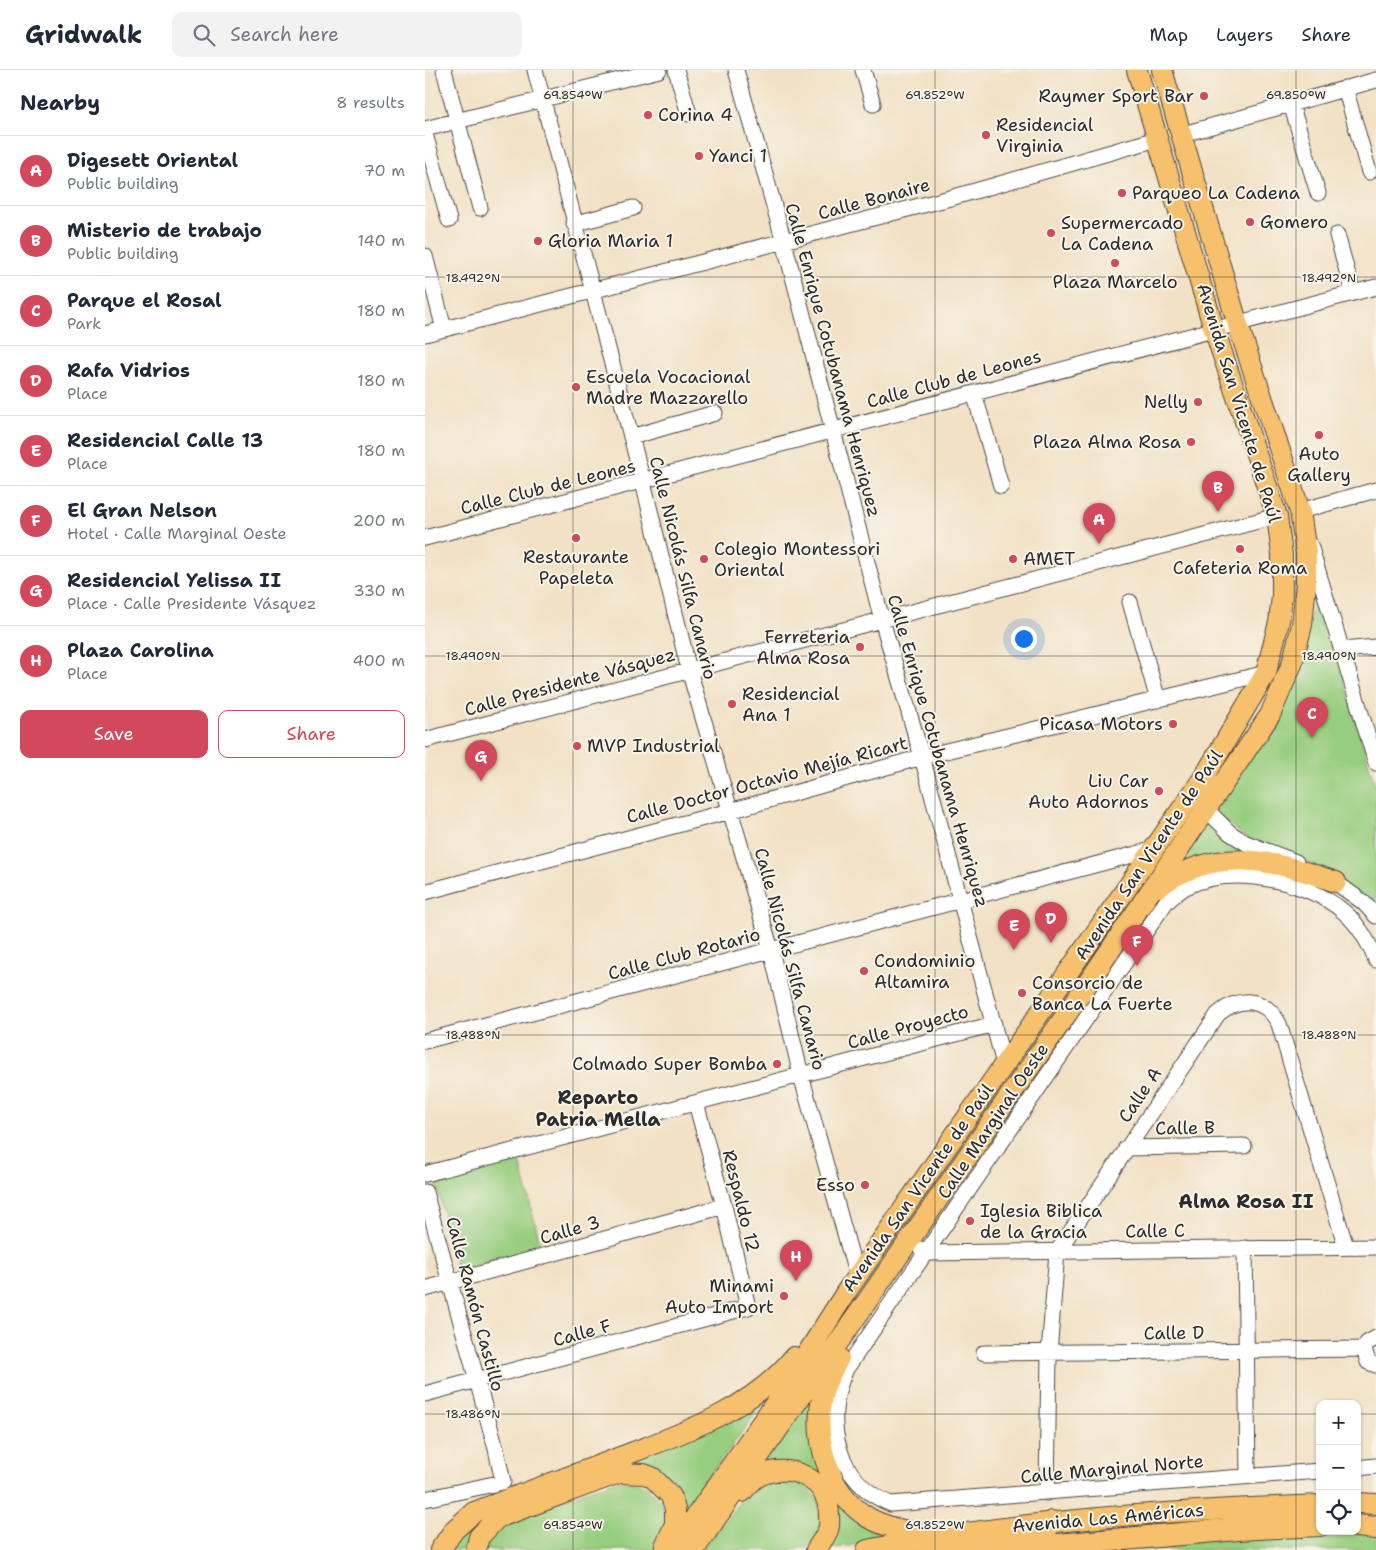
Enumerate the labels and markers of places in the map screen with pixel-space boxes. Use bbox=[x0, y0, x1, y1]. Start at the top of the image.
place label: Raymer Sport Bar bbox=[1039, 84, 1194, 108]
marker: Raymer Sport Bar bbox=[1198, 90, 1210, 102]
place label: Corina 4 bbox=[658, 103, 733, 127]
marker: Corina 4 bbox=[642, 109, 654, 121]
place label: Residencial Virginia bbox=[996, 113, 1094, 158]
marker: Residencial Virginia bbox=[980, 129, 992, 141]
place label: Yanci 1 bbox=[709, 144, 767, 168]
marker: Yanci 1 bbox=[693, 150, 705, 162]
place label: Parqueo La Cadena bbox=[1132, 181, 1300, 205]
marker: Parqueo La Cadena bbox=[1116, 187, 1128, 199]
place label: Gomero bbox=[1260, 210, 1328, 234]
place label: Supermercado La Cadena bbox=[1061, 211, 1183, 256]
marker: Gomero bbox=[1244, 216, 1256, 228]
marker: Supermercado La Cadena bbox=[1045, 227, 1057, 239]
place label: Gloria Maria 1 bbox=[548, 229, 673, 253]
marker: Gloria Maria 1 bbox=[532, 235, 544, 247]
marker: Plaza Marcelo bbox=[1109, 257, 1121, 269]
place label: Plaza Marcelo bbox=[1052, 270, 1178, 294]
place label: Escuela Vocacional Madre Mazzarello bbox=[586, 365, 751, 410]
marker: Escuela Vocacional Madre Mazzarello bbox=[570, 381, 582, 393]
place label: Nelly bbox=[1144, 390, 1188, 414]
marker: Nelly bbox=[1192, 396, 1204, 408]
marker: Auto Gallery bbox=[1313, 429, 1325, 441]
place label: Plaza Alma Rosa bbox=[1033, 430, 1181, 454]
marker: Plaza Alma Rosa bbox=[1185, 436, 1197, 448]
place label: Auto Gallery bbox=[1287, 442, 1351, 487]
pin: B bbox=[1202, 471, 1234, 512]
pin: A bbox=[1083, 503, 1115, 544]
marker: Restaurante Papeleta bbox=[570, 532, 582, 544]
place label: Colegio Montessori Oriental bbox=[714, 537, 880, 582]
marker: Cafeteria Roma bbox=[1234, 543, 1246, 555]
place label: Restaurante Papeleta bbox=[523, 545, 629, 590]
place label: AMET bbox=[1023, 547, 1075, 571]
marker: Colegio Montessori Oriental bbox=[698, 553, 710, 565]
marker: AMET bbox=[1007, 553, 1019, 565]
place label: Cafeteria Roma bbox=[1173, 556, 1307, 580]
place label: Ferreteria Alma Rosa bbox=[756, 625, 850, 670]
marker: Ferreteria Alma Rosa bbox=[854, 641, 866, 653]
place label: Residencial Ana 1 bbox=[742, 682, 840, 727]
pin: C bbox=[1296, 697, 1328, 738]
marker: Residencial Ana 1 bbox=[726, 698, 738, 710]
place label: Picasa Motors bbox=[1039, 712, 1163, 736]
marker: Picasa Motors bbox=[1167, 718, 1179, 730]
place label: MVP Industrial bbox=[587, 734, 720, 758]
pin: G bbox=[465, 740, 497, 781]
marker: MVP Industrial bbox=[571, 740, 583, 752]
place label: Liu Car Auto Adornos bbox=[1028, 769, 1149, 814]
marker: Liu Car Auto Adornos bbox=[1153, 785, 1165, 797]
pin: D bbox=[1035, 902, 1067, 943]
pin: E bbox=[998, 909, 1030, 950]
pin: F bbox=[1121, 925, 1153, 966]
place label: Condominio Altamira bbox=[874, 949, 975, 994]
marker: Condominio Altamira bbox=[858, 965, 870, 977]
place label: Consorcio de Banca La Fuerte bbox=[1032, 971, 1173, 1016]
marker: Consorcio de Banca La Fuerte bbox=[1016, 987, 1028, 999]
place label: Colmado Super Bomba bbox=[572, 1052, 767, 1076]
marker: Colmado Super Bomba bbox=[771, 1058, 783, 1070]
place label: Esso bbox=[816, 1173, 855, 1197]
marker: Esso bbox=[859, 1179, 871, 1191]
place label: Iglesia Biblica de la Gracia bbox=[980, 1199, 1102, 1244]
marker: Iglesia Biblica de la Gracia bbox=[964, 1215, 976, 1227]
pin: H bbox=[780, 1240, 812, 1281]
place label: Minami Auto Import bbox=[665, 1274, 774, 1319]
marker: Minami Auto Import bbox=[778, 1290, 790, 1302]

